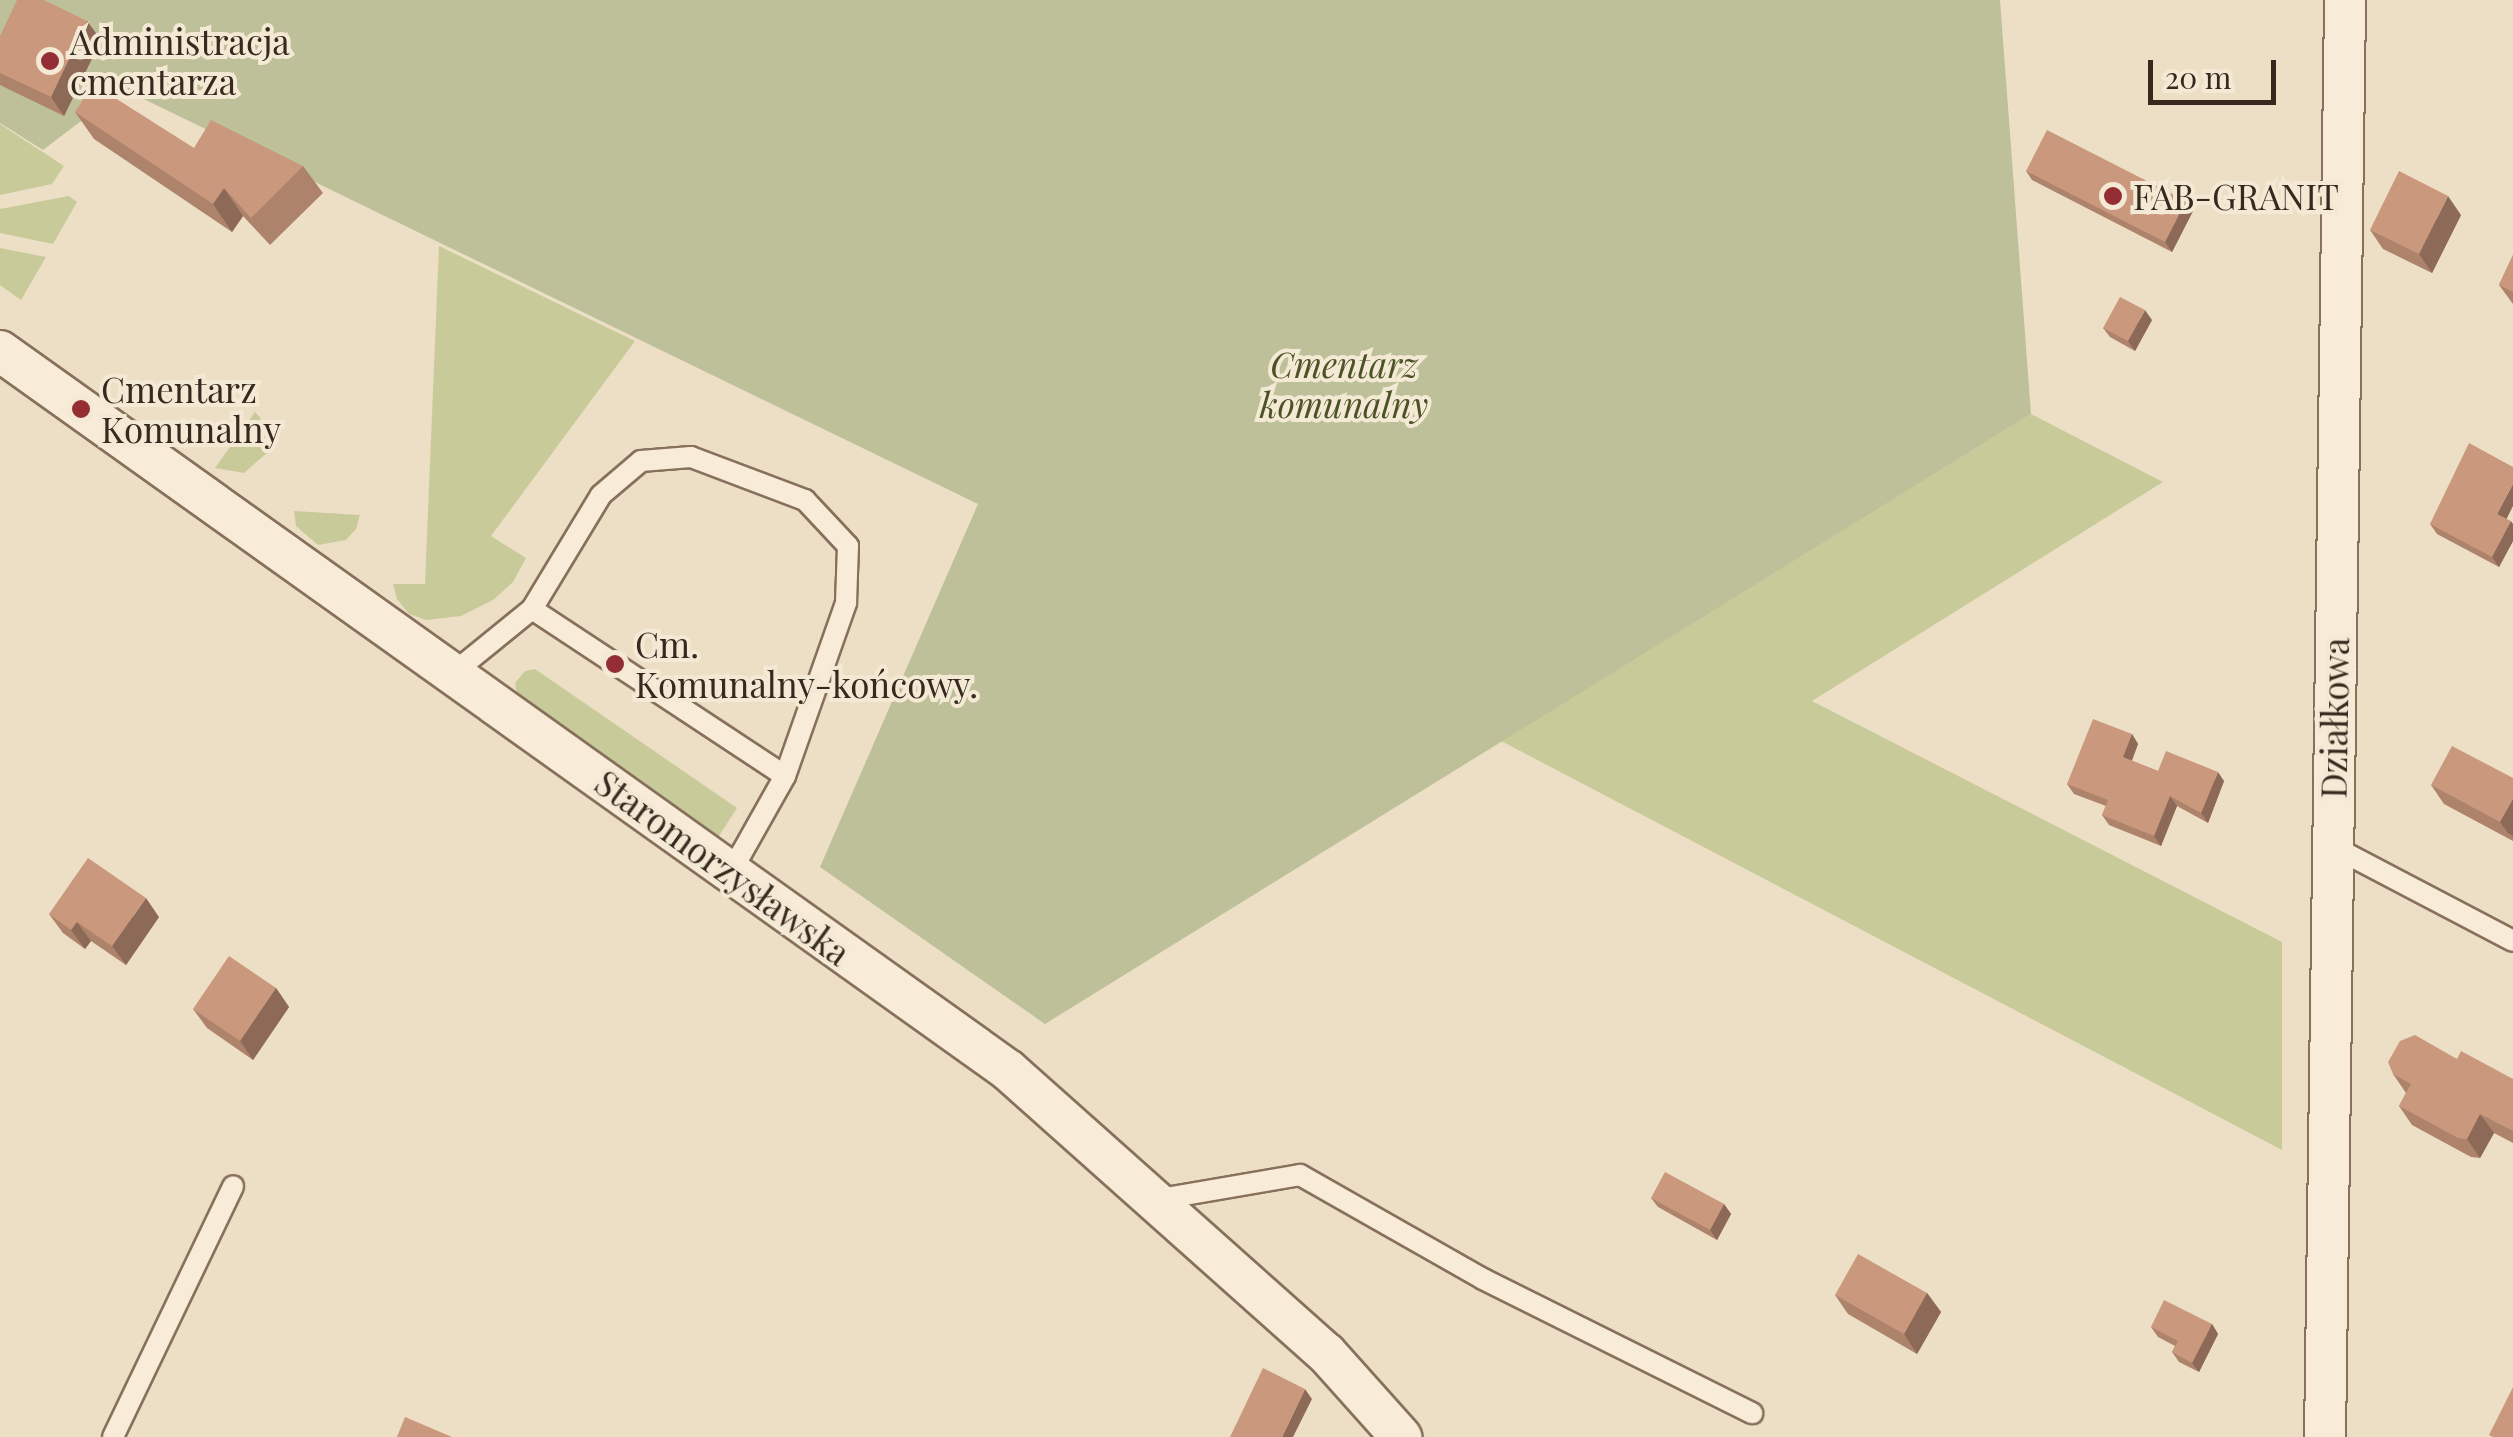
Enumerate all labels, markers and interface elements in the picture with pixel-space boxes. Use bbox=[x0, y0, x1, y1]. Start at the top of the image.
place label: Administracja cmentarza bbox=[70, 20, 290, 102]
scale bar bbox=[2153, 40, 2280, 102]
marker: Administracja cmentarza bbox=[39, 50, 61, 72]
text: 20 m bbox=[2165, 57, 2231, 97]
place label: FAB-GRANIT bbox=[2133, 175, 2339, 217]
marker: FAB-GRANIT bbox=[2102, 185, 2124, 207]
park label: Cmentarz komunalny bbox=[1260, 343, 1428, 425]
place label: Cmentarz Komunalny bbox=[101, 368, 281, 450]
marker: Cmentarz Komunalny bbox=[70, 398, 92, 420]
place label: Cm. Komunalny-końcowy. bbox=[635, 623, 978, 705]
street label: Działkowa bbox=[2312, 637, 2356, 799]
marker: Cm. Komunalny-końcowy. bbox=[604, 653, 626, 675]
street label: Staromorzysławska bbox=[588, 761, 858, 973]

